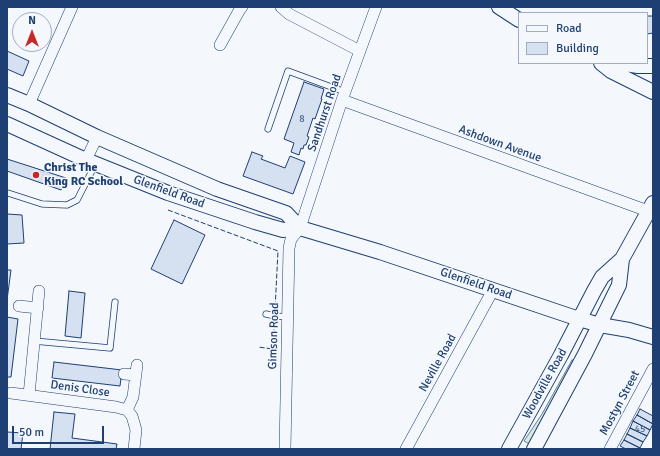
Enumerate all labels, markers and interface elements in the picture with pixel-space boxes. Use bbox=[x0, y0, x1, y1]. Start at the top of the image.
north arrow bbox=[12, 12, 52, 52]
legend bbox=[518, 12, 648, 64]
text: N bbox=[28, 14, 36, 27]
text: Road bbox=[556, 21, 582, 36]
text: Building bbox=[556, 41, 599, 56]
street label: Sandhurst Road bbox=[305, 72, 345, 154]
house number: 8 bbox=[299, 113, 305, 125]
street label: Ashdown Avenue bbox=[457, 122, 543, 166]
place label: Christ The King RC School bbox=[44, 161, 123, 189]
marker: Christ The King RC School bbox=[31, 170, 41, 180]
street label: Glenfield Road bbox=[131, 172, 207, 212]
street label: Glenfield Road bbox=[438, 265, 514, 303]
street label: Gimson Road bbox=[266, 302, 282, 370]
street label: Neville Road bbox=[416, 332, 460, 394]
street label: Woodville Road bbox=[520, 346, 570, 422]
street label: Mostyn Street bbox=[597, 368, 643, 438]
street label: Denis Close bbox=[49, 378, 111, 400]
scale bar bbox=[14, 418, 106, 444]
house number: 45 bbox=[635, 423, 645, 435]
text: 50 m bbox=[19, 425, 44, 440]

